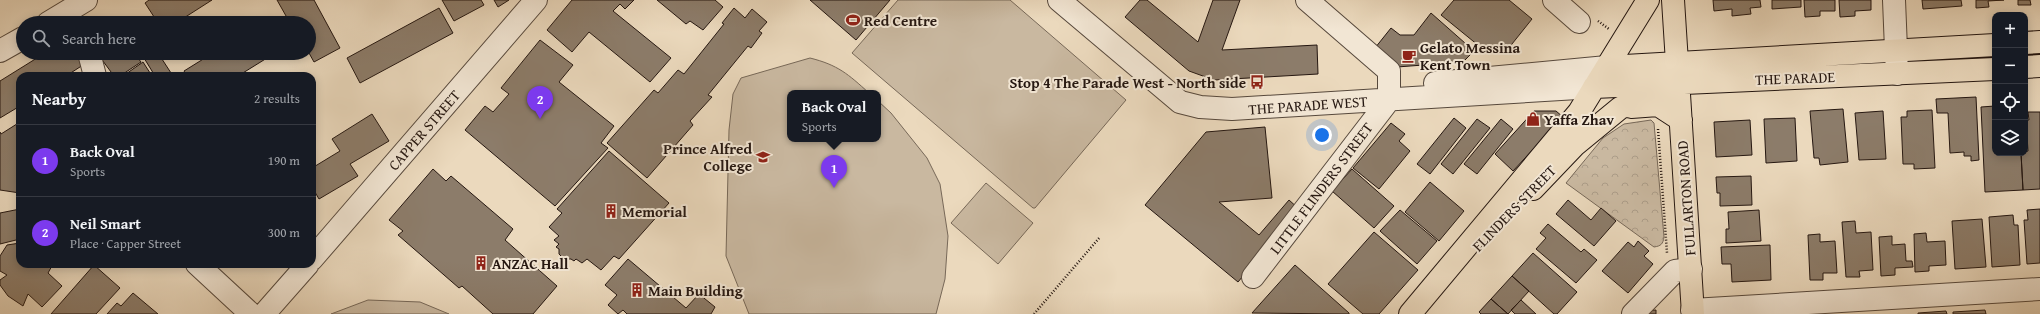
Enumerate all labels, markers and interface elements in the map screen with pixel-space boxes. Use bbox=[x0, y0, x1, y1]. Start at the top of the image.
place label: Red Centre bbox=[864, 10, 937, 31]
sports icon: Red Centre bbox=[845, 12, 861, 28]
map controls bbox=[1992, 12, 2028, 156]
button: + bbox=[1992, 12, 2028, 48]
search box bbox=[16, 16, 316, 60]
icon: search bbox=[30, 27, 52, 49]
text: Search here bbox=[62, 28, 136, 49]
place label: Gelato Messina Kent Town bbox=[1420, 37, 1520, 75]
cafe icon: Gelato Messina Kent Town bbox=[1401, 48, 1417, 64]
button: − bbox=[1992, 48, 2028, 84]
street label: THE PARADE bbox=[1755, 66, 1836, 90]
place label: Stop 4 The Parade West - North side bbox=[1010, 72, 1246, 93]
bus stop icon: Stop 4 The Parade West - North side bbox=[1249, 74, 1265, 90]
button: locate bbox=[1992, 84, 2028, 120]
street label: CAPPER STREET bbox=[383, 85, 465, 175]
text: Nearby bbox=[32, 86, 86, 111]
pin: 2 bbox=[527, 86, 553, 119]
text: 2 results bbox=[254, 89, 300, 108]
popup bbox=[787, 90, 881, 142]
street label: THE PARADE WEST bbox=[1248, 90, 1369, 120]
text: Back Oval bbox=[802, 96, 866, 117]
place label: Yaffa Zhav bbox=[1544, 109, 1614, 130]
shop icon: Yaffa Zhav bbox=[1525, 111, 1541, 127]
text: Sports bbox=[802, 117, 837, 136]
street label: LITTLE FLINDERS STREET bbox=[1264, 117, 1378, 258]
button: layers bbox=[1992, 120, 2028, 156]
your location bbox=[1312, 125, 1332, 145]
place label: Prince Alfred College bbox=[663, 138, 752, 176]
street label: FULLARTON ROAD bbox=[1672, 140, 1700, 256]
text: Back Oval bbox=[70, 141, 135, 162]
school or university icon: Prince Alfred College bbox=[755, 149, 771, 165]
text: 1 bbox=[42, 151, 48, 170]
text: 190 m bbox=[268, 151, 300, 170]
pin: 1 bbox=[821, 155, 847, 188]
street label: FLINDERS STREET bbox=[1467, 160, 1561, 256]
text: Sports bbox=[70, 162, 105, 181]
place label: Memorial bbox=[622, 201, 687, 222]
building icon: Memorial bbox=[603, 203, 619, 219]
text: Neil Smart bbox=[70, 213, 141, 234]
text: 2 bbox=[42, 223, 48, 242]
text: 300 m bbox=[268, 223, 300, 242]
text: Place · Capper Street bbox=[70, 234, 181, 253]
place label: ANZAC Hall bbox=[492, 253, 569, 274]
building icon: ANZAC Hall bbox=[473, 255, 489, 271]
place label: Main Building bbox=[648, 280, 743, 301]
building icon: Main Building bbox=[629, 282, 645, 298]

